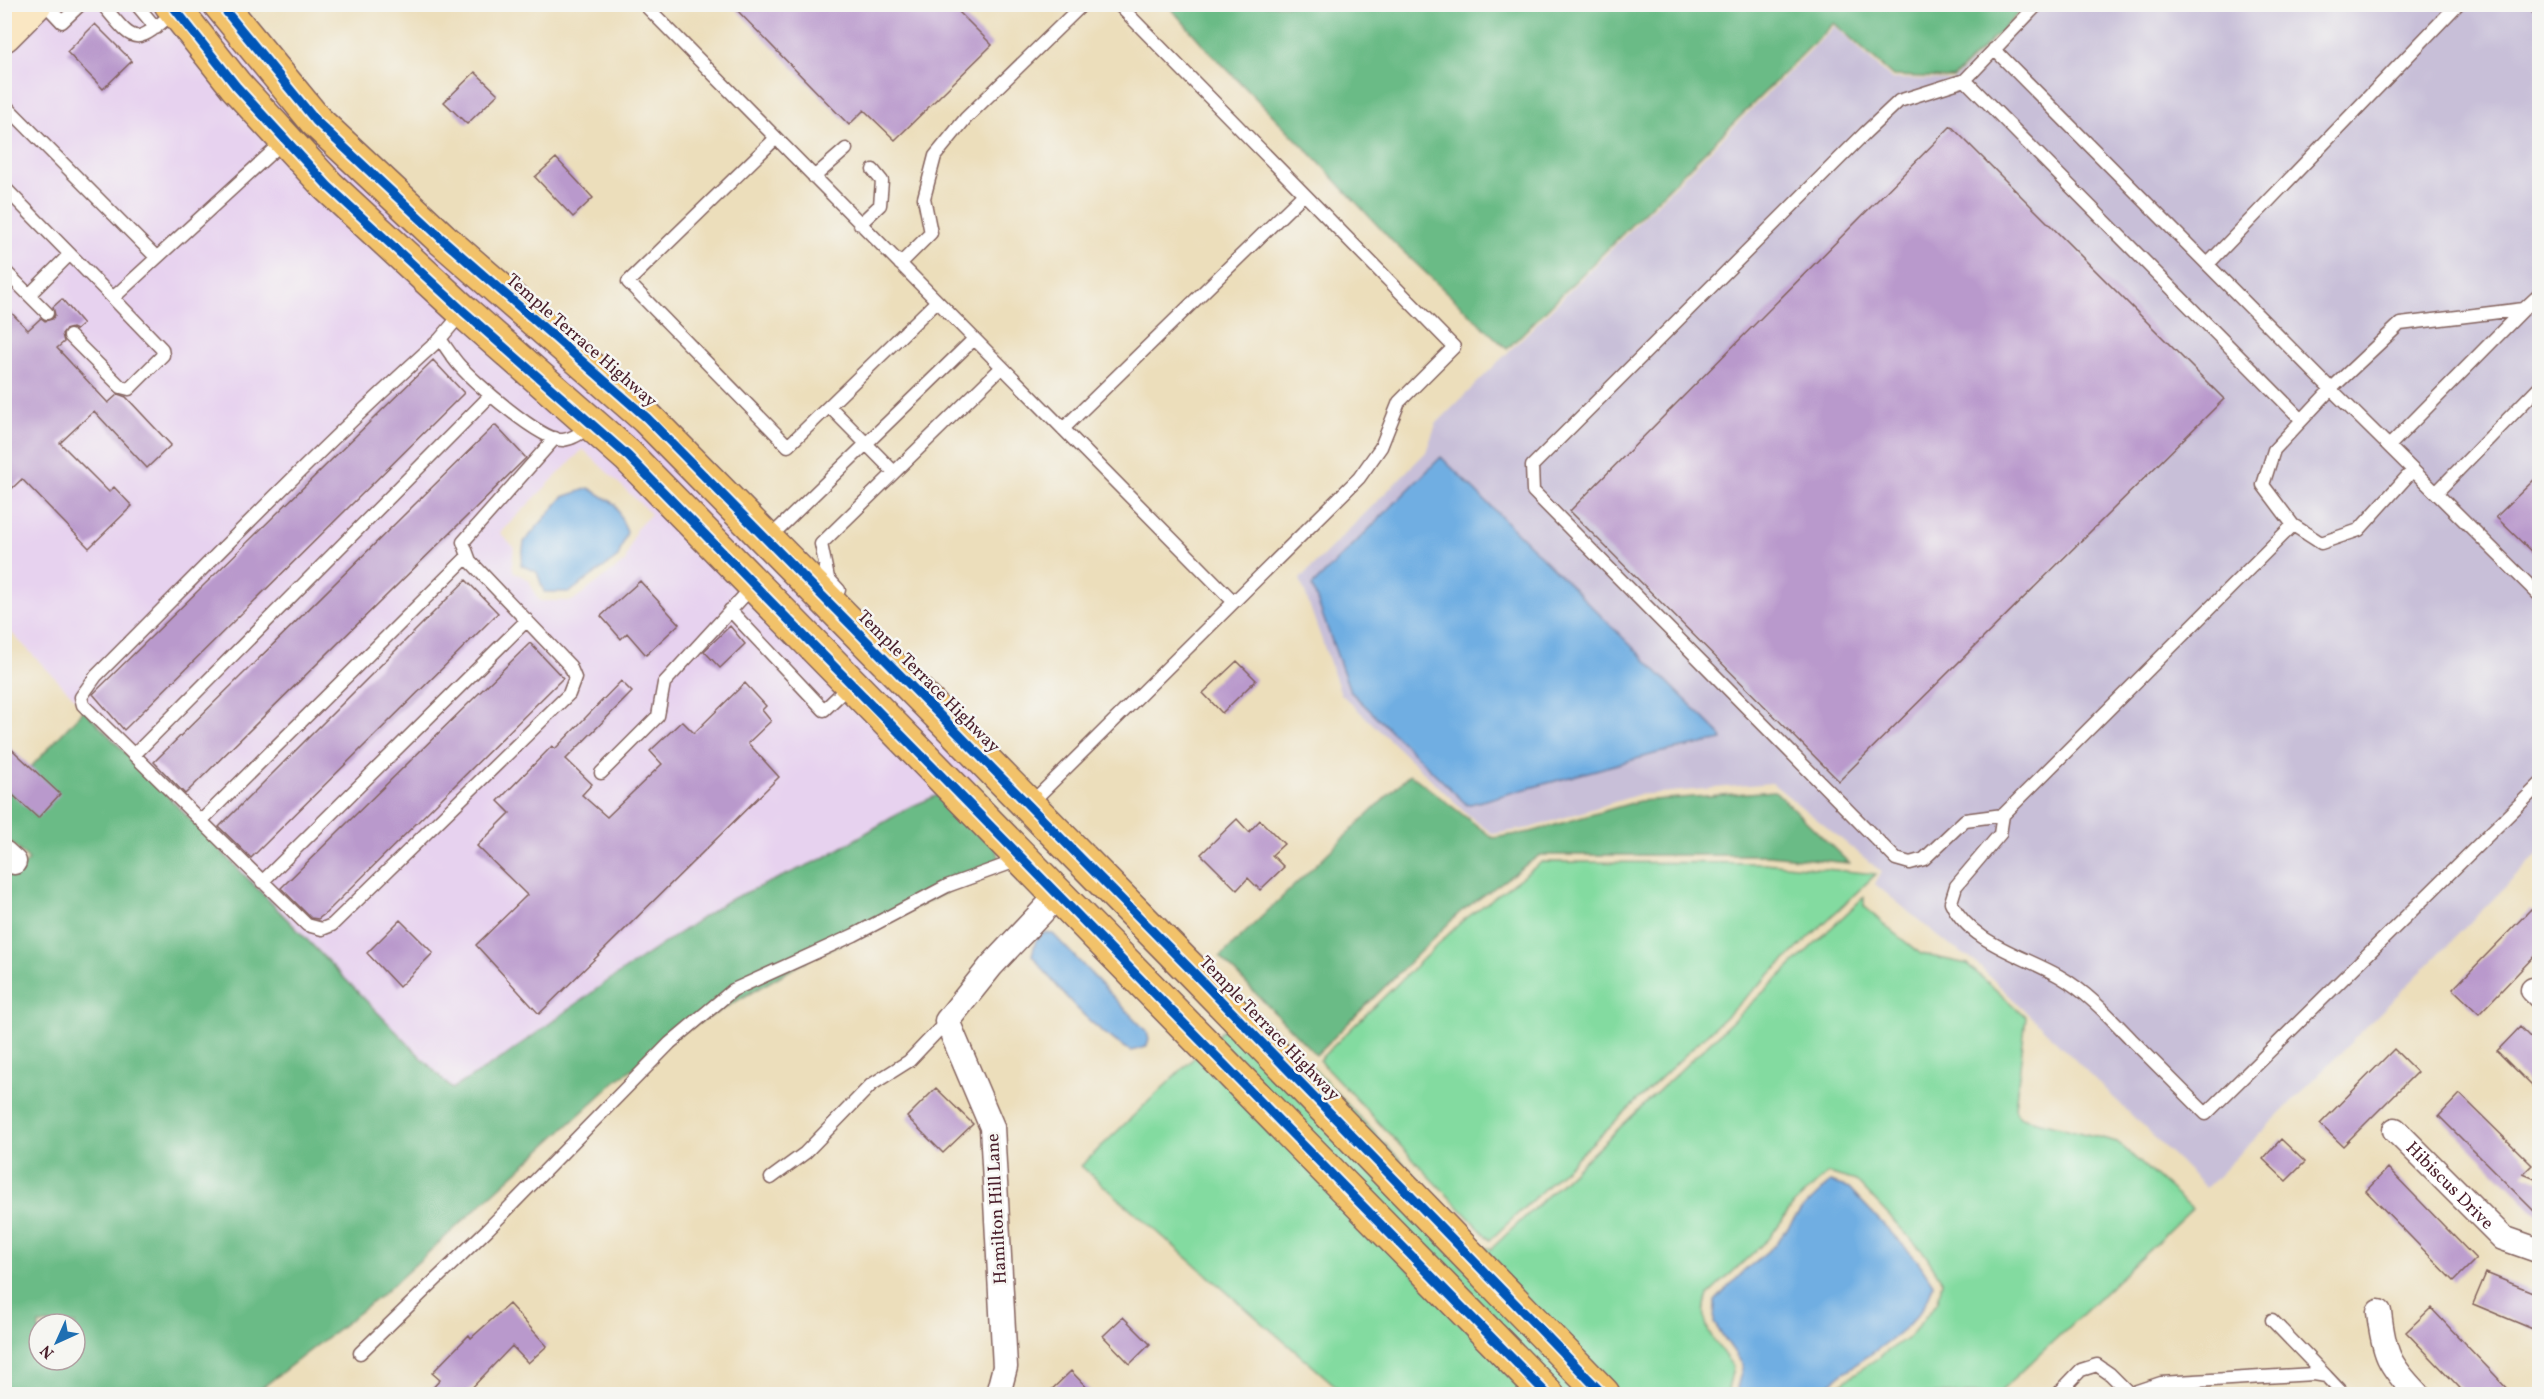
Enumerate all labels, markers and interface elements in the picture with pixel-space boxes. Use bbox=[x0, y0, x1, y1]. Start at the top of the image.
street label: Temple Terrace Highway bbox=[500, 268, 662, 414]
street label: Temple Terrace Highway bbox=[851, 605, 1005, 759]
street label: Temple Terrace Highway bbox=[1193, 951, 1345, 1107]
street label: Hamilton Hill Lane bbox=[981, 1133, 1014, 1285]
street label: Hibiscus Drive bbox=[2399, 1137, 2499, 1236]
north arrow bbox=[27, 1312, 87, 1372]
text: N bbox=[36, 1339, 60, 1363]

